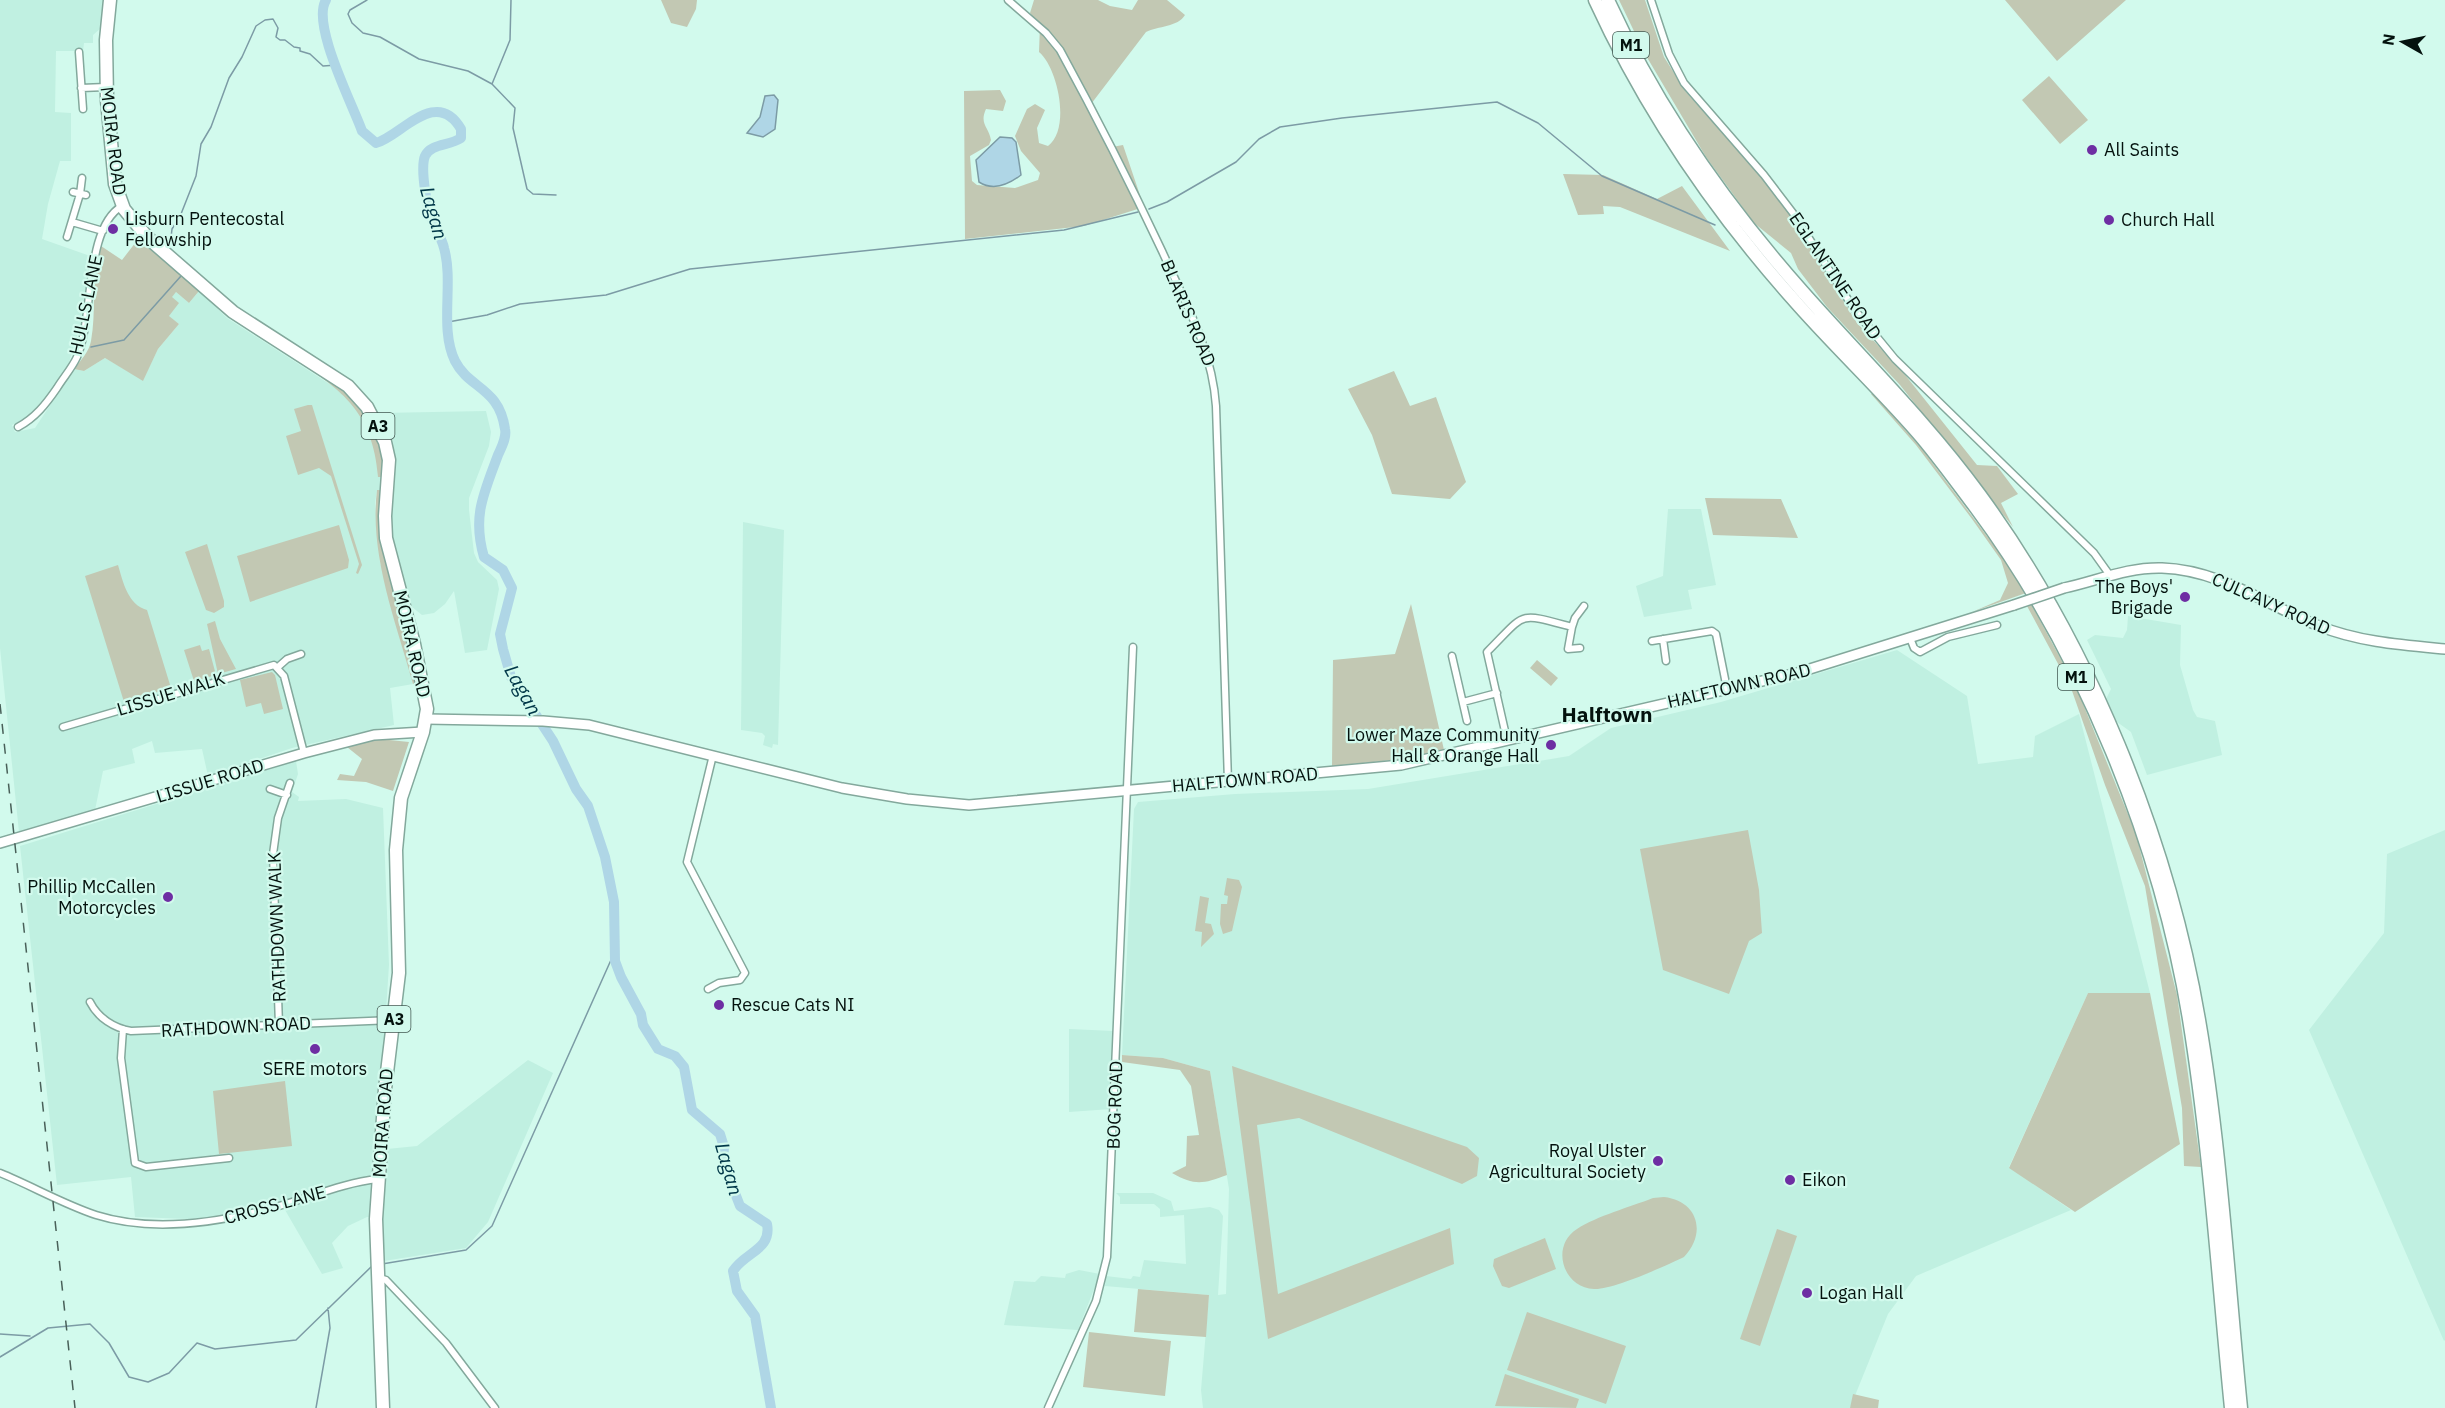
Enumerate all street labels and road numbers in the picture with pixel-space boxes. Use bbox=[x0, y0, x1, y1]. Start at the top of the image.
road number: M1 bbox=[1613, 32, 1649, 58]
street label: MOIRA ROAD bbox=[95, 85, 132, 197]
street label: EGLANTINE ROAD bbox=[1784, 208, 1887, 344]
street label: HULLS LANE bbox=[64, 253, 107, 357]
street label: BLARIS ROAD bbox=[1156, 256, 1221, 370]
road number: A3 bbox=[362, 413, 394, 439]
street label: CULCAVY ROAD bbox=[2208, 567, 2334, 640]
street label: MOIRA ROAD bbox=[389, 588, 436, 700]
street label: HALFTOWN ROAD bbox=[1665, 658, 1813, 713]
road number: M1 bbox=[2058, 664, 2094, 690]
street label: LISSUE WALK bbox=[114, 666, 228, 721]
street label: LISSUE ROAD bbox=[153, 753, 266, 808]
street label: HALFTOWN ROAD bbox=[1171, 762, 1319, 797]
street label: RATHDOWN WALK bbox=[262, 851, 291, 1003]
road number: A3 bbox=[378, 1006, 410, 1032]
street label: RATHDOWN ROAD bbox=[160, 1011, 312, 1042]
street label: BOG ROAD bbox=[1101, 1060, 1128, 1150]
street label: MOIRA ROAD bbox=[367, 1068, 398, 1178]
street label: CROSS LANE bbox=[221, 1180, 328, 1229]

